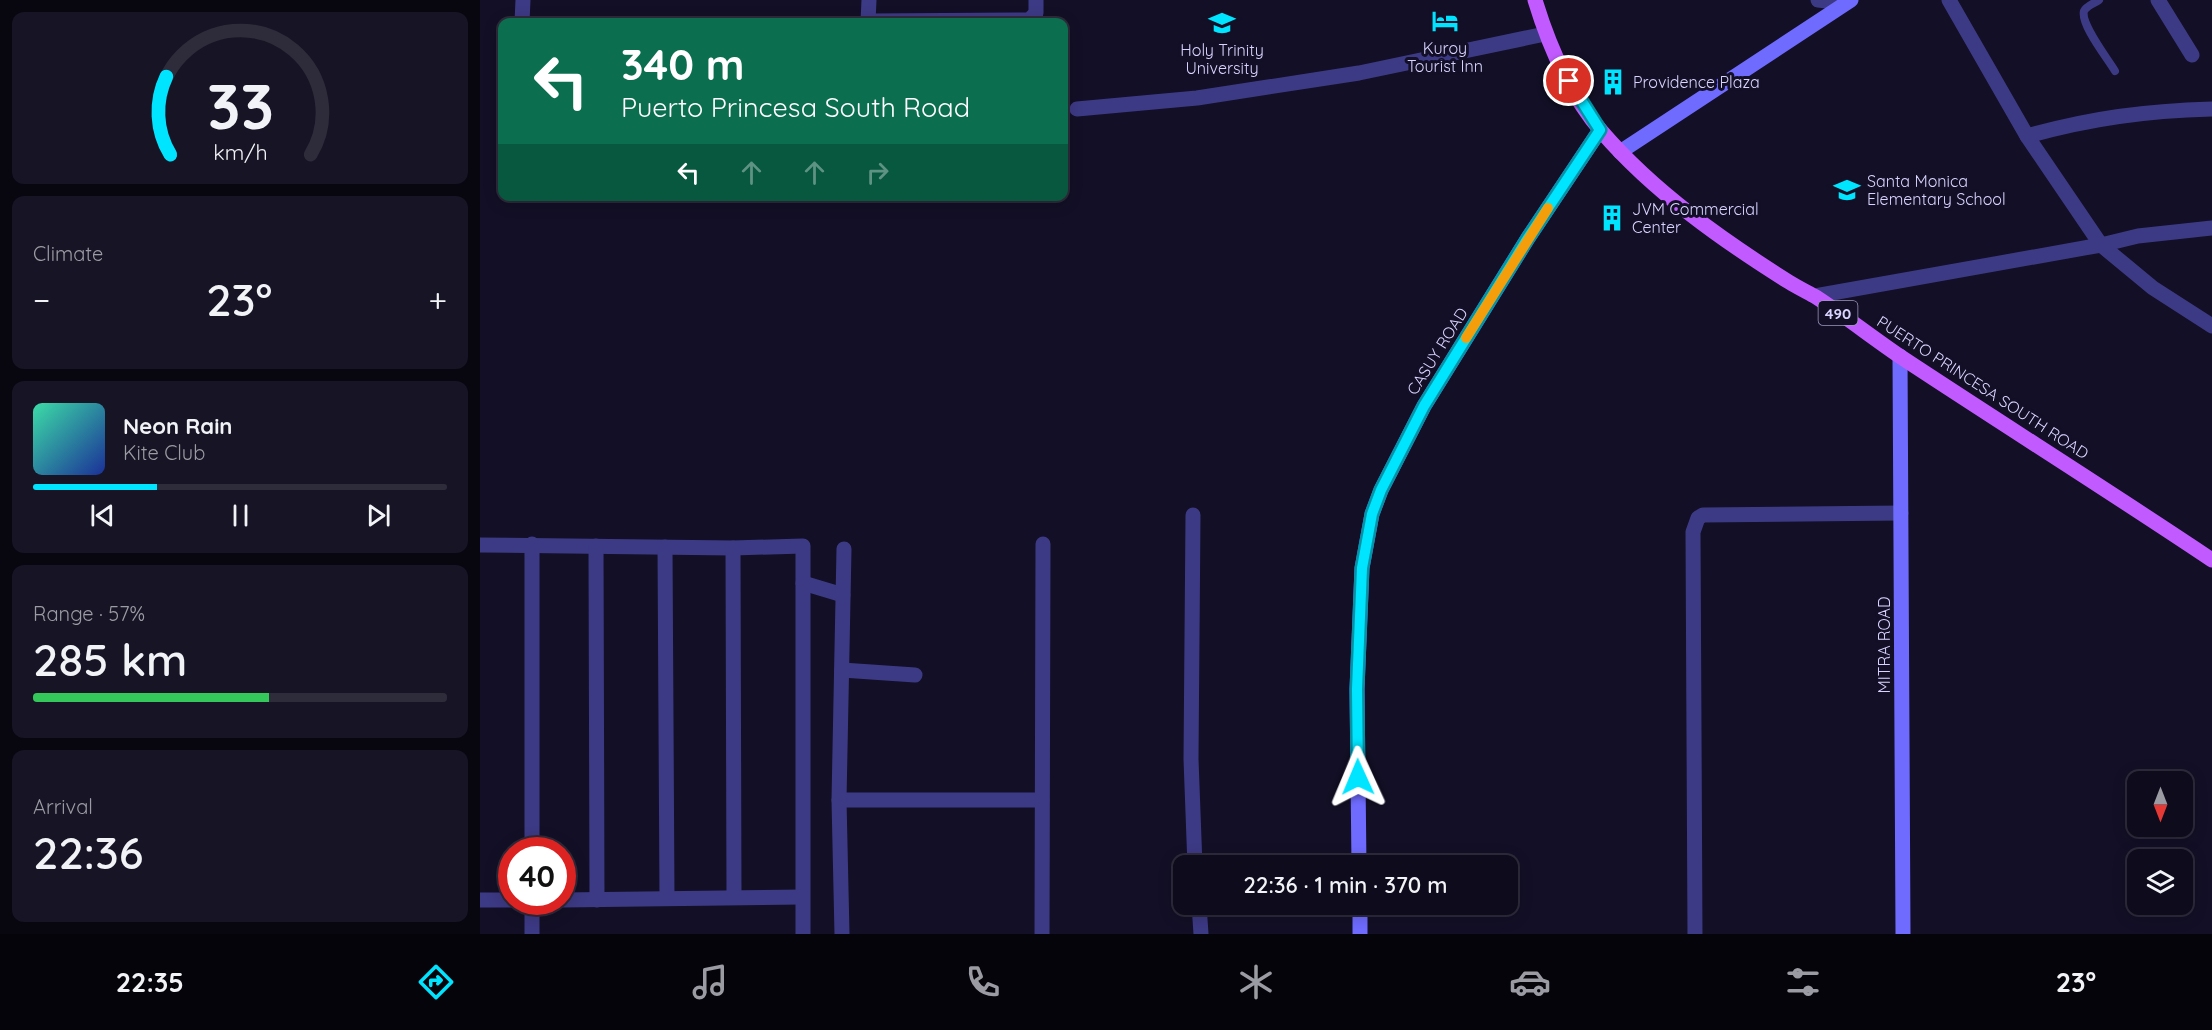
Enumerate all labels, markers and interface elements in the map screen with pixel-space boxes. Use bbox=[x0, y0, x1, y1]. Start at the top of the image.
hotel icon: Kuroy Tourist Inn bbox=[1430, 6, 1460, 36]
school or university icon: Holy Trinity University bbox=[1207, 8, 1237, 38]
text: 340 m bbox=[621, 38, 745, 91]
place label: Kuroy Tourist Inn bbox=[1407, 38, 1483, 76]
place label: Holy Trinity University bbox=[1180, 40, 1264, 78]
icon: left bbox=[522, 42, 600, 120]
pin bbox=[1543, 55, 1594, 106]
icon: arrive bbox=[1552, 64, 1585, 97]
text: 33 bbox=[206, 67, 274, 145]
building icon: Providence Plaza bbox=[1598, 67, 1628, 97]
place label: Providence Plaza bbox=[1633, 72, 1760, 92]
text: Puerto Princesa South Road bbox=[621, 90, 970, 124]
text: km/h bbox=[213, 140, 267, 166]
icon: left bbox=[672, 156, 705, 189]
icon: ahead bbox=[735, 156, 768, 189]
icon: ahead bbox=[798, 156, 831, 189]
icon: right bbox=[861, 156, 894, 189]
place label: Santa Monica Elementary School bbox=[1867, 171, 2006, 209]
school or university icon: Santa Monica Elementary School bbox=[1832, 175, 1862, 205]
place label: JVM Commercial Center bbox=[1632, 199, 1759, 237]
building icon: JVM Commercial Center bbox=[1597, 203, 1627, 233]
text: Climate bbox=[33, 241, 103, 266]
text: 23° bbox=[206, 271, 272, 327]
text: − bbox=[33, 279, 50, 320]
text: + bbox=[428, 279, 447, 320]
road number: 490 bbox=[1818, 301, 1858, 325]
street label: CASUY ROAD bbox=[1402, 304, 1472, 398]
street label: PUERTO PRINCESA SOUTH ROAD bbox=[1873, 311, 2093, 463]
text: Neon Rain bbox=[123, 412, 232, 440]
text: Kite Club bbox=[123, 440, 205, 465]
icon: previous bbox=[86, 499, 119, 532]
icon: pause bbox=[224, 499, 257, 532]
icon: next bbox=[362, 499, 395, 532]
street label: MITRA ROAD bbox=[1874, 597, 1894, 693]
text: Range · 57% bbox=[33, 601, 145, 626]
text: 285 km bbox=[33, 631, 187, 687]
position arrow bbox=[1326, 745, 1390, 809]
north arrow bbox=[2127, 771, 2193, 837]
map controls bbox=[2127, 771, 2193, 915]
text: Arrival bbox=[33, 794, 93, 819]
text: 22:36 bbox=[33, 824, 143, 880]
speed limit sign: 40 bbox=[498, 837, 576, 915]
button: layers bbox=[2127, 849, 2193, 915]
text: 22:36 · 1 min · 370 m bbox=[1244, 871, 1447, 899]
icon: directions bbox=[415, 961, 457, 1003]
icon: music bbox=[689, 961, 731, 1003]
icon: phone bbox=[962, 961, 1004, 1003]
icon: climate bbox=[1235, 961, 1277, 1003]
icon: car bbox=[1509, 961, 1551, 1003]
icon: filters bbox=[1782, 961, 1824, 1003]
text: 22:35 bbox=[116, 965, 184, 999]
text: 23° bbox=[2056, 965, 2096, 999]

